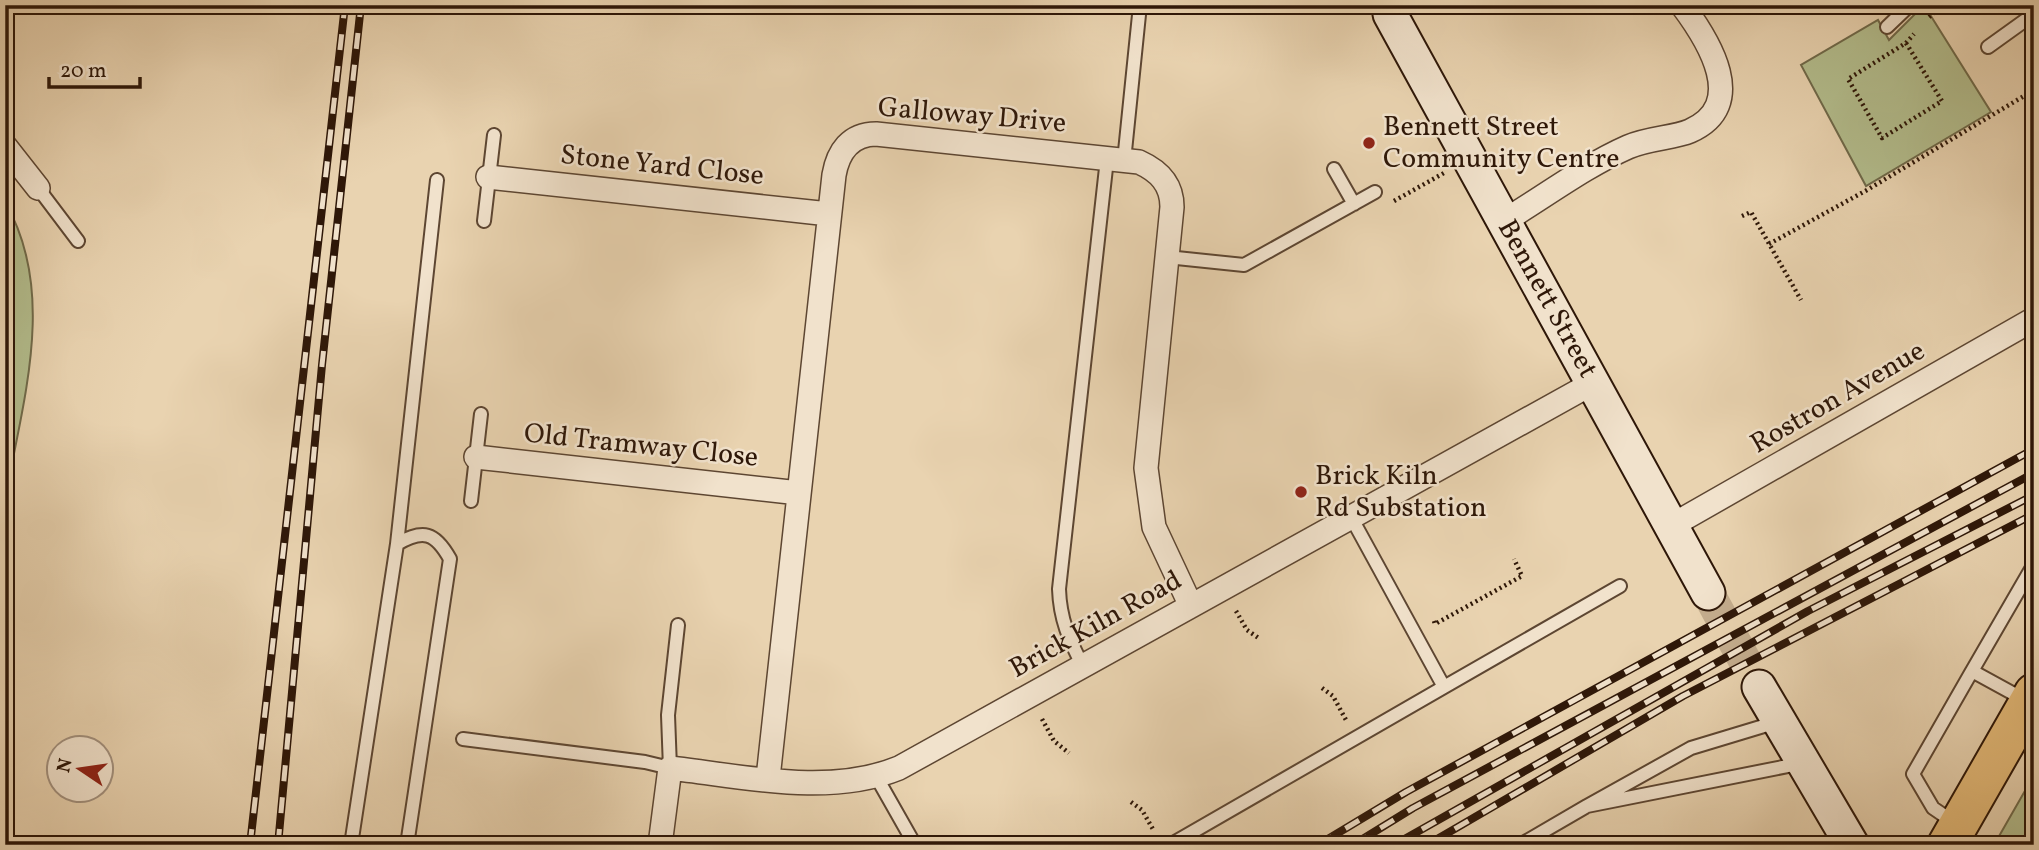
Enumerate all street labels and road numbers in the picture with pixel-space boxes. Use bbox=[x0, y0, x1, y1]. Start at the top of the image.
street label: Galloway Drive bbox=[876, 88, 1068, 144]
street label: Stone Yard Close bbox=[558, 136, 766, 196]
street label: Bennett Street bbox=[1487, 213, 1607, 385]
street label: Rostron Avenue bbox=[1743, 332, 1933, 464]
street label: Old Tramway Close bbox=[522, 414, 760, 478]
street label: Brick Kiln Road bbox=[1003, 561, 1189, 689]

